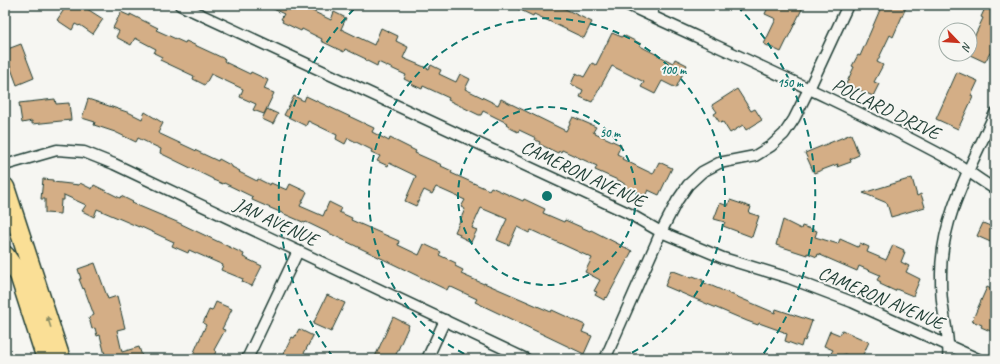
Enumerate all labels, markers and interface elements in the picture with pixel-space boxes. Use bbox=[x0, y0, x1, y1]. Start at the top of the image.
north arrow bbox=[938, 22, 978, 62]
text: N bbox=[958, 40, 975, 54]
text: 100 m bbox=[660, 62, 687, 78]
street label: POLLARD DRIVE bbox=[828, 73, 946, 147]
text: 150 m bbox=[777, 75, 804, 91]
text: 50 m bbox=[600, 125, 621, 141]
street label: CAMERON AVENUE bbox=[517, 135, 652, 214]
centre of rings bbox=[540, 189, 554, 203]
street label: JAN AVENUE bbox=[229, 192, 324, 253]
street label: CAMERON AVENUE bbox=[815, 261, 950, 336]
one-way arrow bbox=[46, 316, 52, 328]

